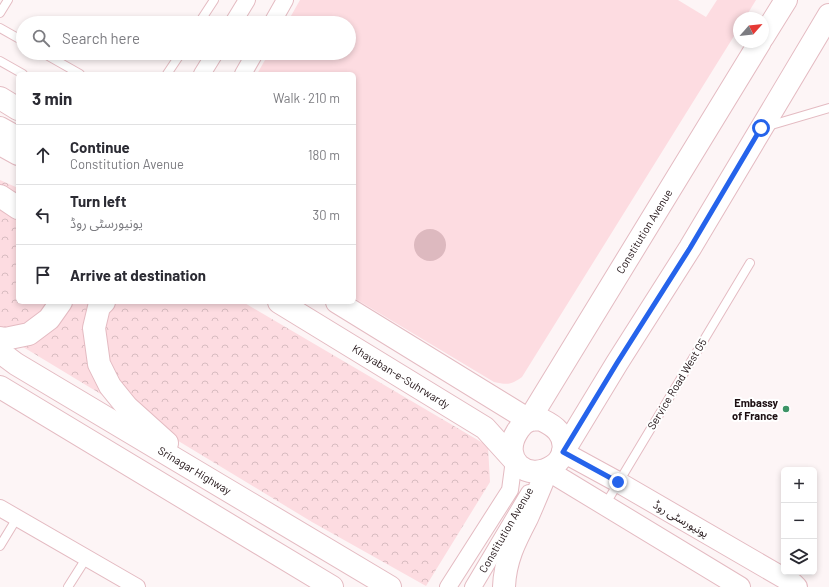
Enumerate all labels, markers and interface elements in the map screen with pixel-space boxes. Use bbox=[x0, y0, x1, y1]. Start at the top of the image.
north arrow bbox=[733, 12, 769, 48]
search box bbox=[16, 16, 356, 60]
icon: search bbox=[30, 27, 52, 49]
text: Search here bbox=[62, 29, 140, 47]
text: 3 min bbox=[32, 88, 72, 108]
text: Walk · 210 m bbox=[273, 90, 340, 106]
route start bbox=[752, 119, 770, 137]
text: Continue bbox=[70, 138, 130, 156]
icon: ahead bbox=[32, 144, 54, 166]
text: 180 m bbox=[308, 147, 340, 163]
text: Constitution Avenue bbox=[70, 156, 184, 172]
street label: Constitution Avenue bbox=[613, 186, 675, 276]
text: Turn left bbox=[70, 192, 126, 210]
icon: left bbox=[32, 204, 54, 226]
text: 30 m bbox=[313, 207, 340, 223]
text: یونیورسٹی روڈ bbox=[70, 215, 143, 231]
icon: arrive bbox=[32, 264, 54, 286]
text: Arrive at destination bbox=[70, 266, 206, 284]
street label: Service Road West G5 bbox=[644, 336, 709, 432]
street label: Khayaban-e-Suhrwardy bbox=[350, 341, 452, 411]
place label: Embassy of France bbox=[732, 396, 778, 422]
marker: Embassy of France bbox=[781, 404, 791, 414]
street label: Srinagar Highway bbox=[156, 443, 234, 497]
map controls bbox=[781, 467, 817, 575]
button: + bbox=[781, 467, 817, 503]
route end bbox=[609, 473, 627, 491]
street label: Constitution Avenue bbox=[476, 485, 535, 575]
street label: یونیورسٹی روڈ bbox=[651, 498, 711, 541]
button: − bbox=[781, 503, 817, 539]
button: layers bbox=[781, 539, 817, 575]

